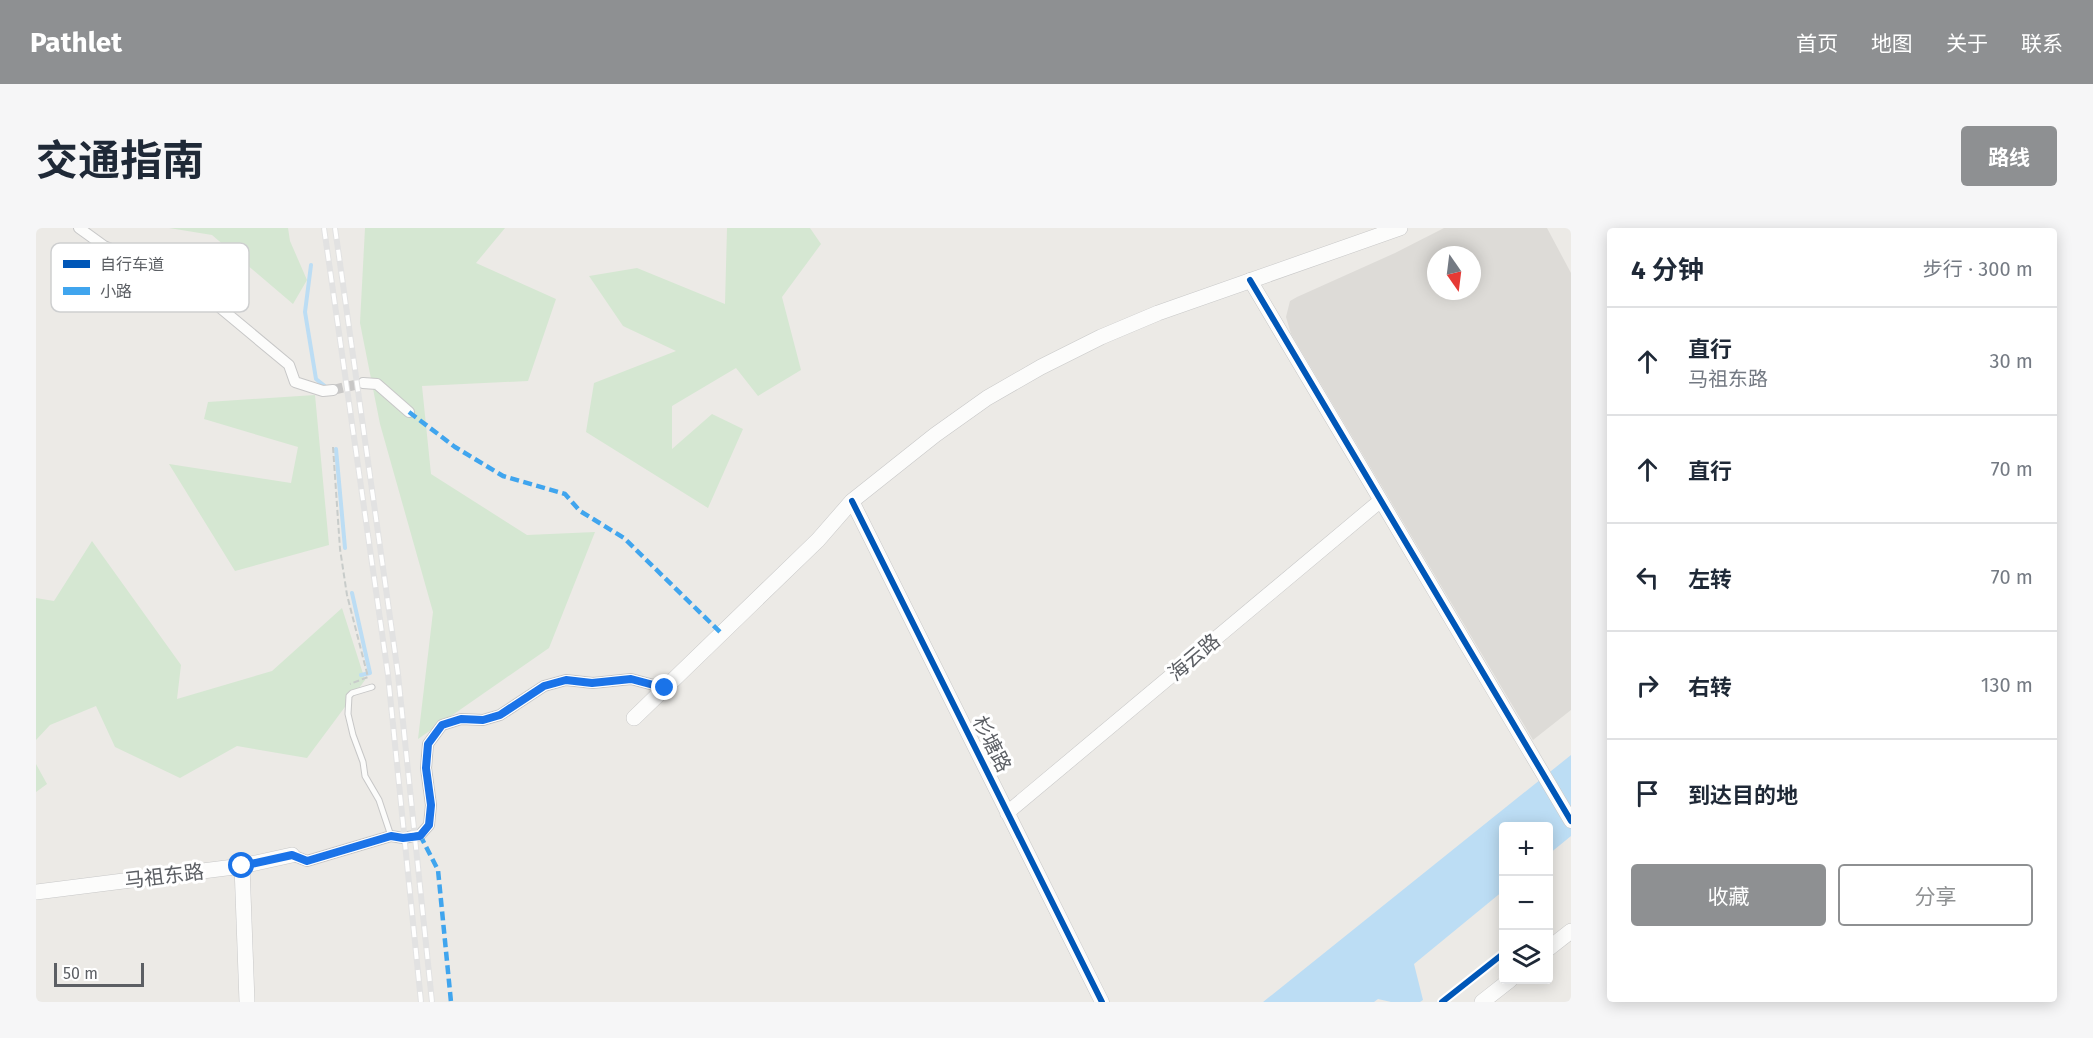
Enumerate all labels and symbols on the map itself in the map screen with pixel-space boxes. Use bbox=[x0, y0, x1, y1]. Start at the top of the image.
legend bbox=[51, 243, 249, 312]
north arrow bbox=[1427, 246, 1481, 300]
text: 自行车道 bbox=[100, 255, 164, 274]
text: 小路 bbox=[100, 282, 132, 301]
street label: 海云路 bbox=[1163, 629, 1225, 685]
route end bbox=[651, 674, 677, 700]
street label: 杉塘路 bbox=[968, 712, 1016, 776]
route start bbox=[228, 852, 254, 878]
street label: 马祖东路 bbox=[123, 859, 205, 893]
scale bar bbox=[54, 960, 144, 988]

